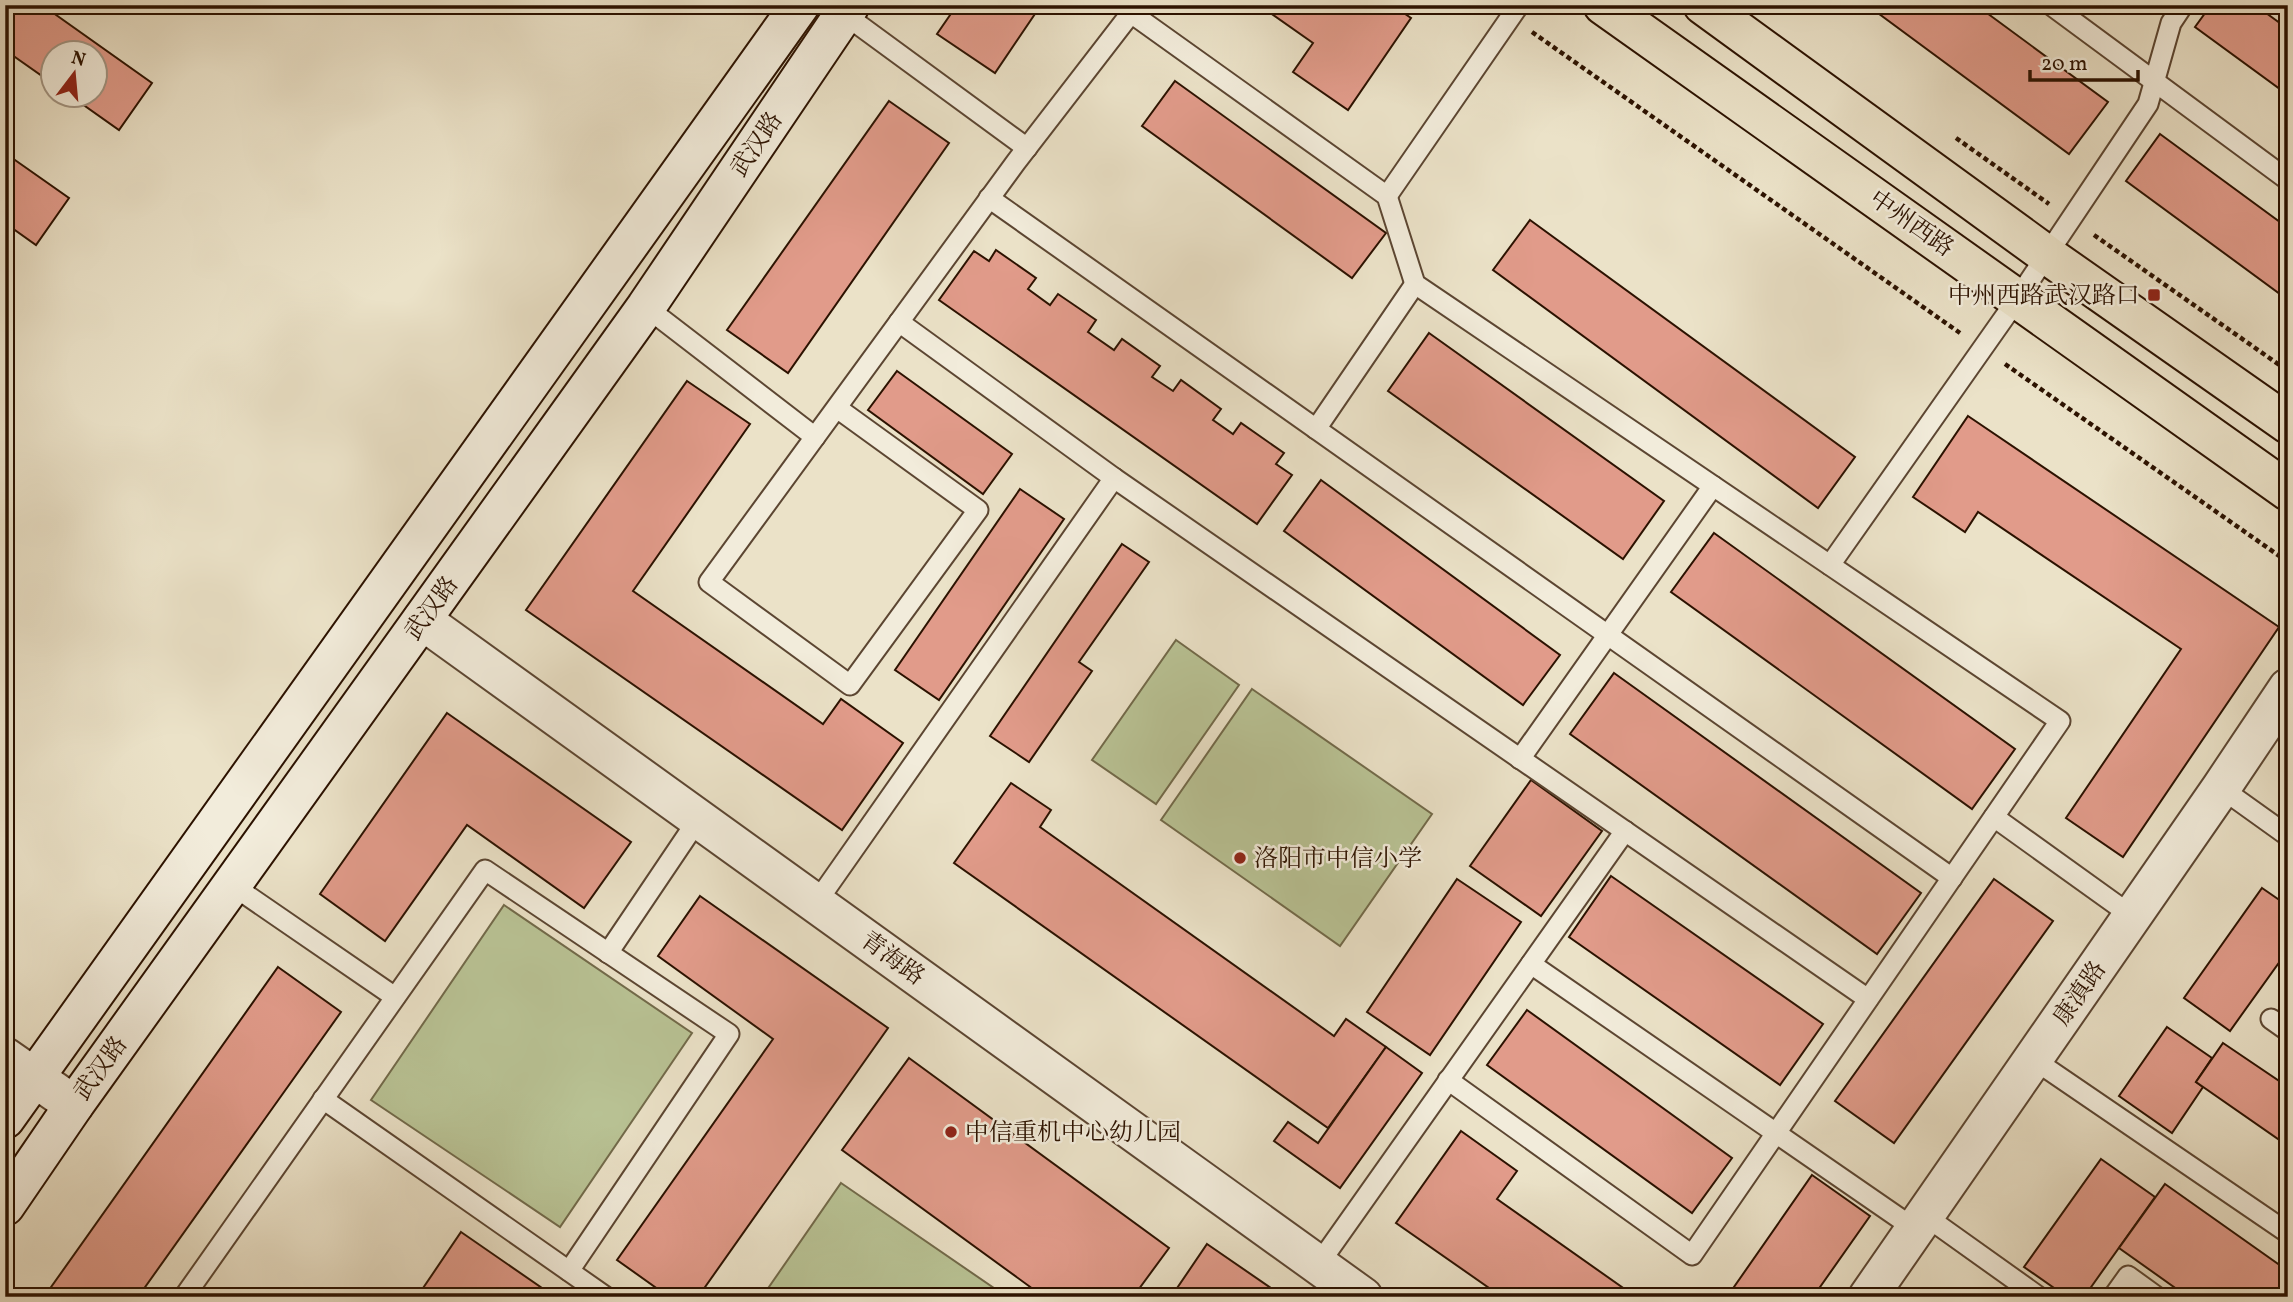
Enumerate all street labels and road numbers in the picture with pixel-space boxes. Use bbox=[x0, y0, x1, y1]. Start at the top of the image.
street label: 武汉路 bbox=[723, 106, 792, 184]
street label: 中州西路 bbox=[1862, 183, 1960, 266]
street label: 武汉路 bbox=[398, 570, 468, 648]
street label: 青海路 bbox=[853, 925, 931, 995]
street label: 康滇路 bbox=[2046, 955, 2115, 1033]
street label: 武汉路 bbox=[67, 1030, 137, 1108]

